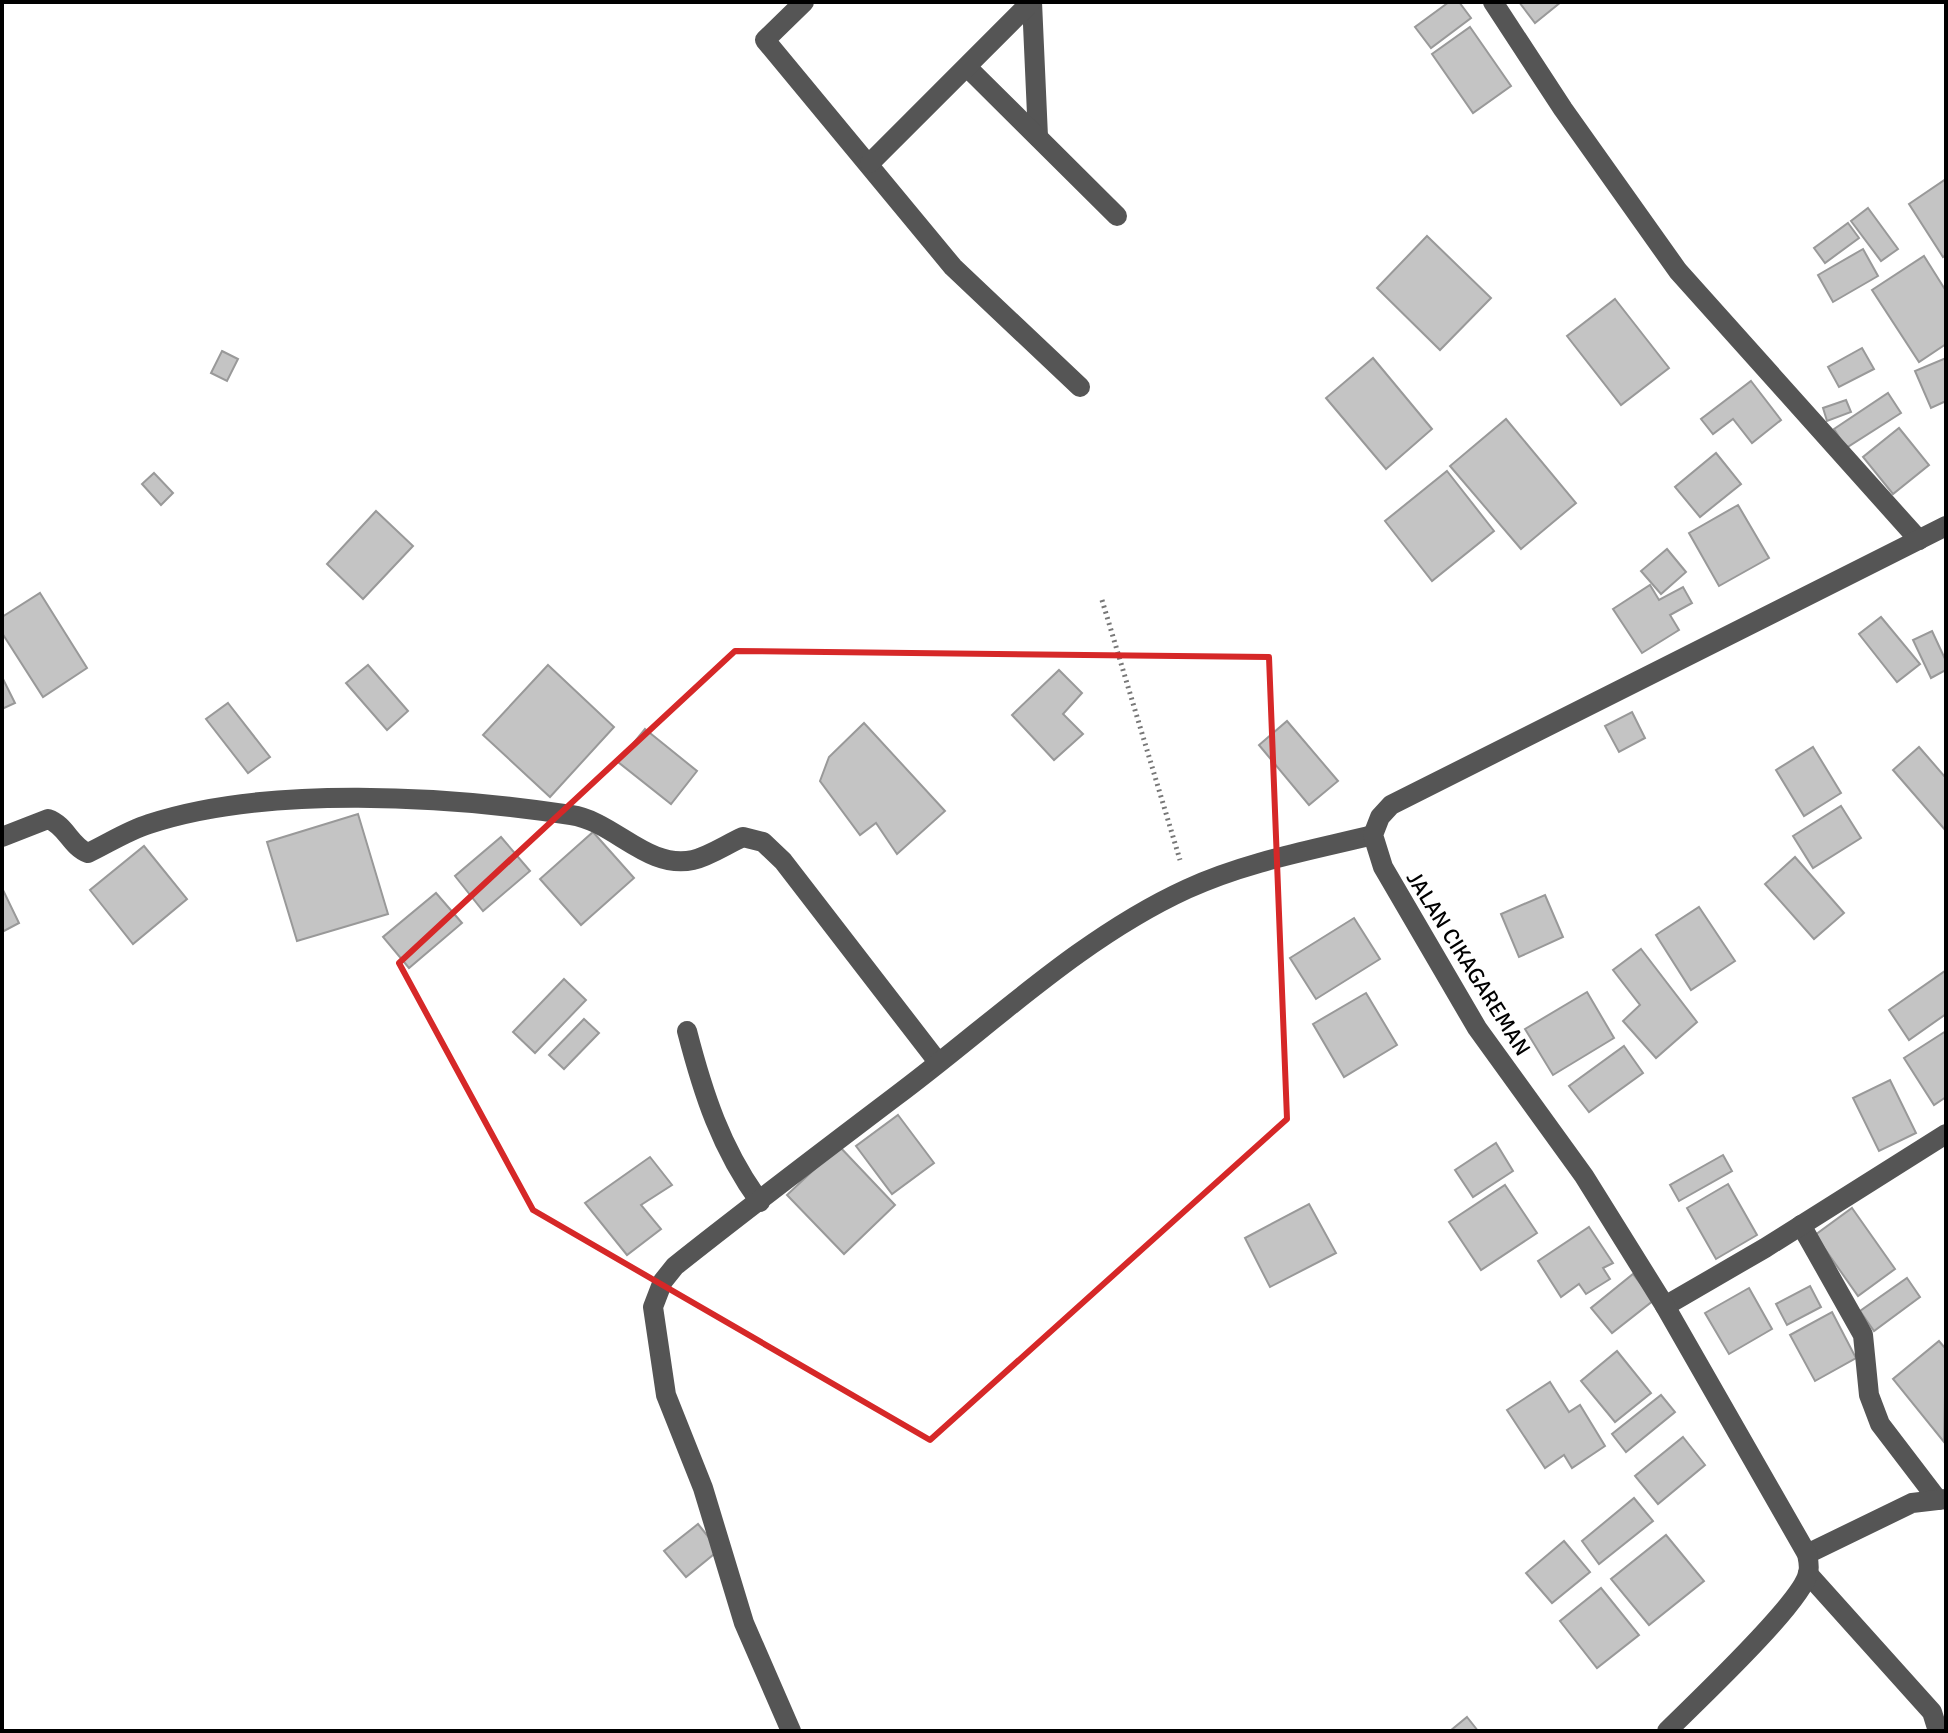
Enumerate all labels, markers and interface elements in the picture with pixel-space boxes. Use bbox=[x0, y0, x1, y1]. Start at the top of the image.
street label: JALAN CIKAGAREMAN bbox=[1401, 866, 1536, 1061]

